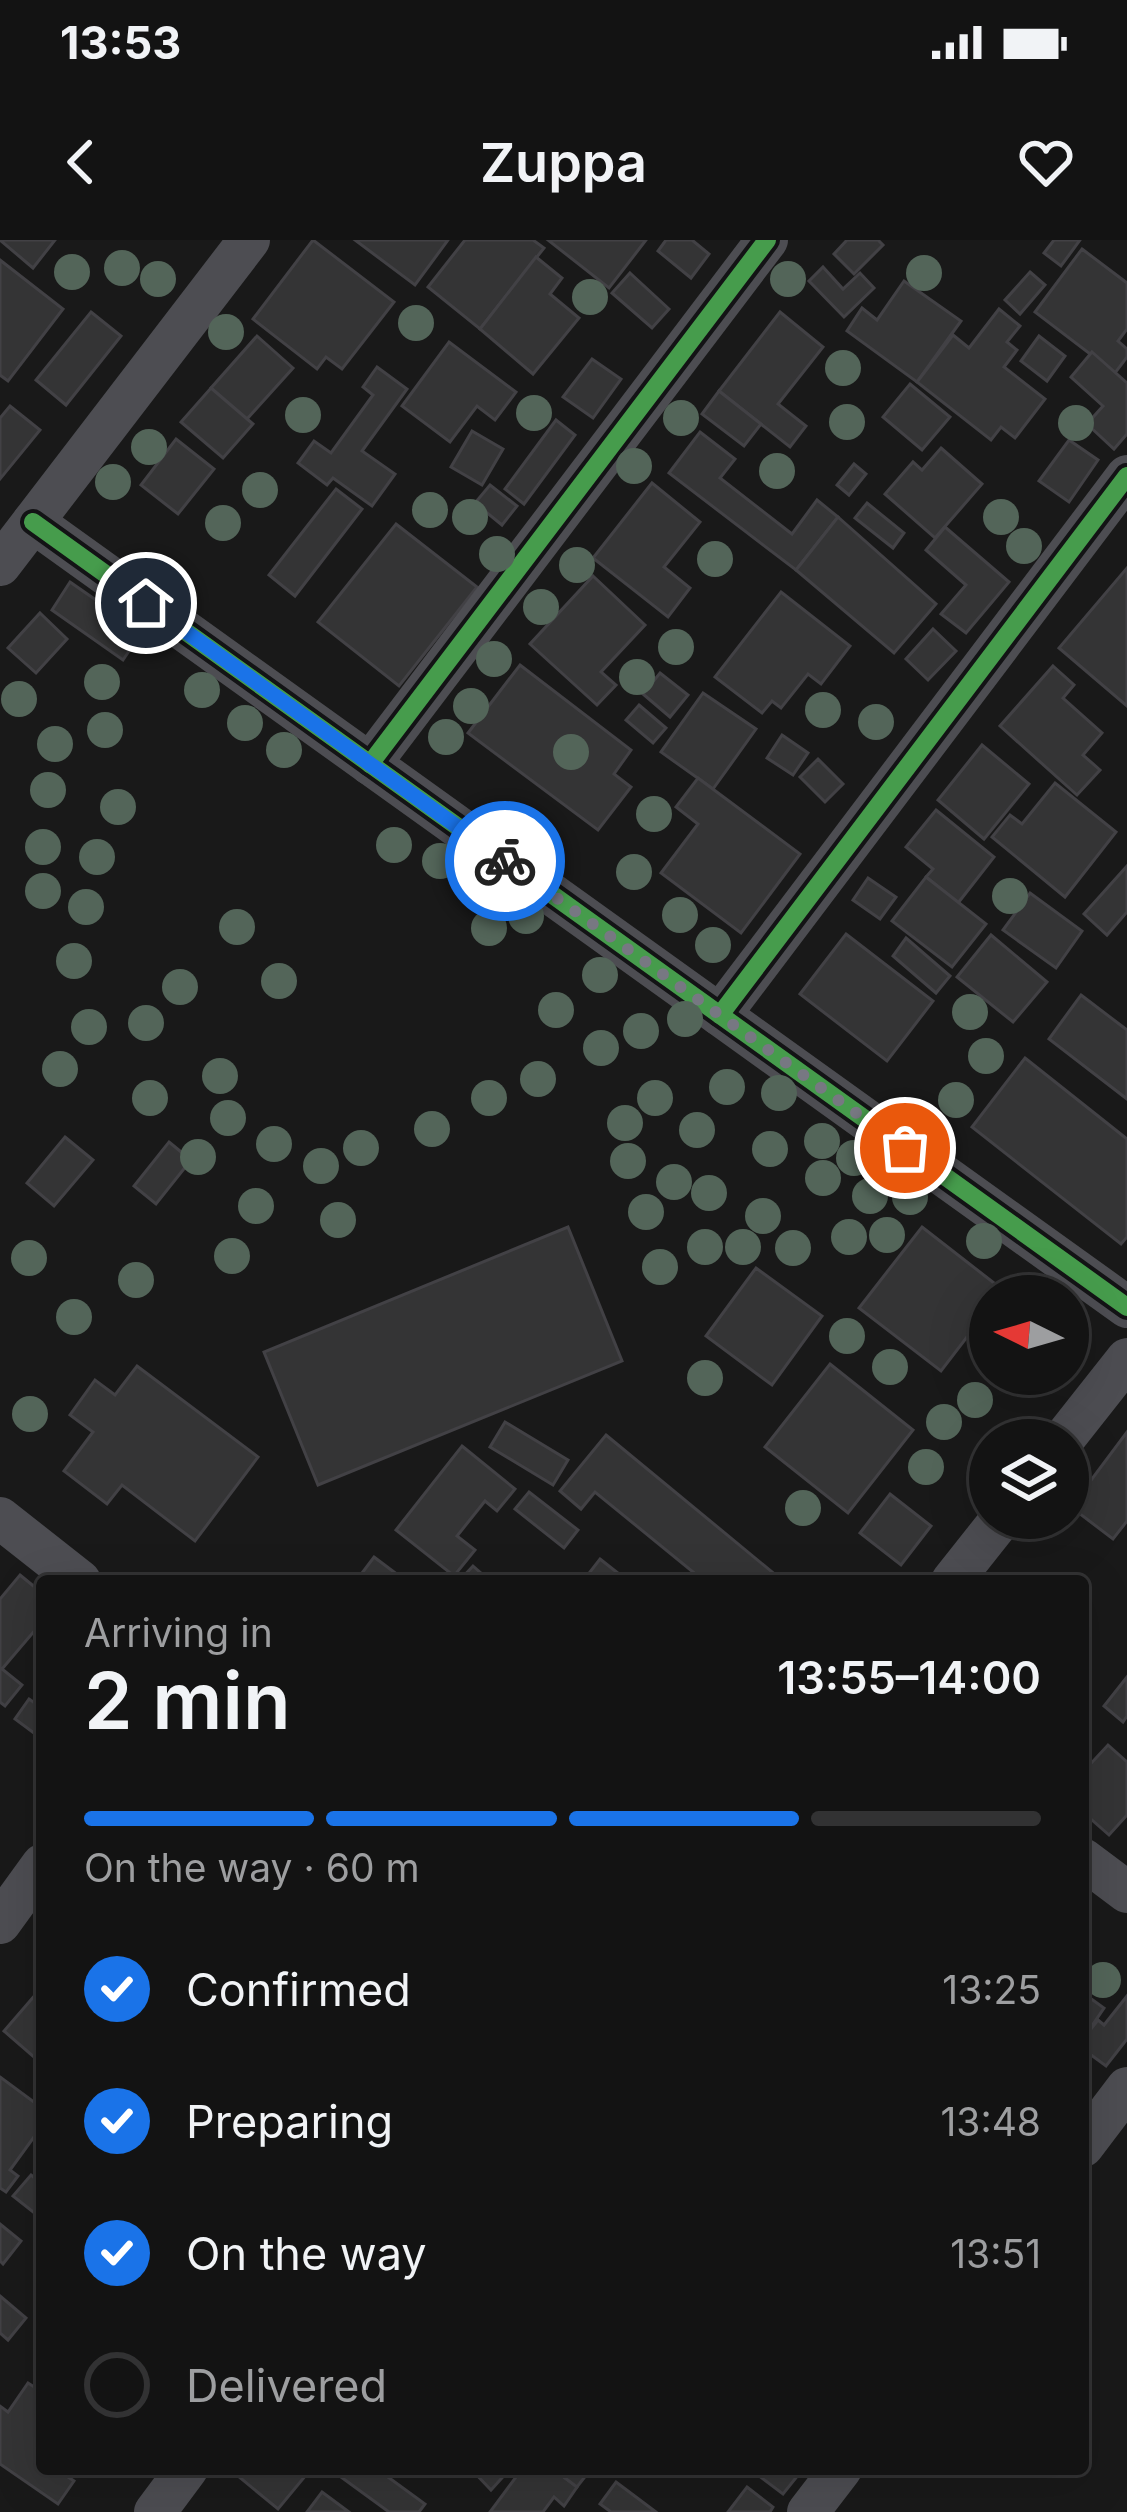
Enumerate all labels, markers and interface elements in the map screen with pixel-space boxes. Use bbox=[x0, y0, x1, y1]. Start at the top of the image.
text: 13:53 bbox=[60, 15, 181, 70]
icon: back bbox=[48, 129, 114, 195]
icon: heart bbox=[1013, 129, 1079, 195]
text: Zuppa bbox=[480, 130, 647, 195]
pin bbox=[95, 552, 197, 654]
icon: home bbox=[113, 570, 179, 636]
courier bbox=[445, 801, 565, 921]
icon: bike bbox=[472, 828, 538, 894]
pin bbox=[854, 1097, 956, 1199]
icon: bag bbox=[872, 1115, 938, 1181]
north arrow bbox=[969, 1275, 1089, 1395]
map controls bbox=[969, 1275, 1089, 1539]
button: layers bbox=[969, 1419, 1089, 1539]
text: Arriving in bbox=[84, 1609, 273, 1656]
text: 13:55–14:00 bbox=[777, 1650, 1041, 1705]
text: 2 min bbox=[84, 1653, 291, 1748]
text: On the way · 60 m bbox=[84, 1844, 420, 1891]
icon: check bbox=[84, 1956, 150, 2022]
text: Confirmed bbox=[186, 1962, 411, 2017]
text: 13:25 bbox=[942, 1966, 1041, 2013]
icon: check bbox=[84, 2088, 150, 2154]
text: Preparing bbox=[186, 2094, 393, 2149]
text: 13:48 bbox=[940, 2098, 1041, 2145]
icon: check bbox=[84, 2220, 150, 2286]
text: On the way bbox=[186, 2226, 427, 2281]
text: 13:51 bbox=[950, 2230, 1041, 2277]
text: Delivered bbox=[186, 2358, 387, 2413]

